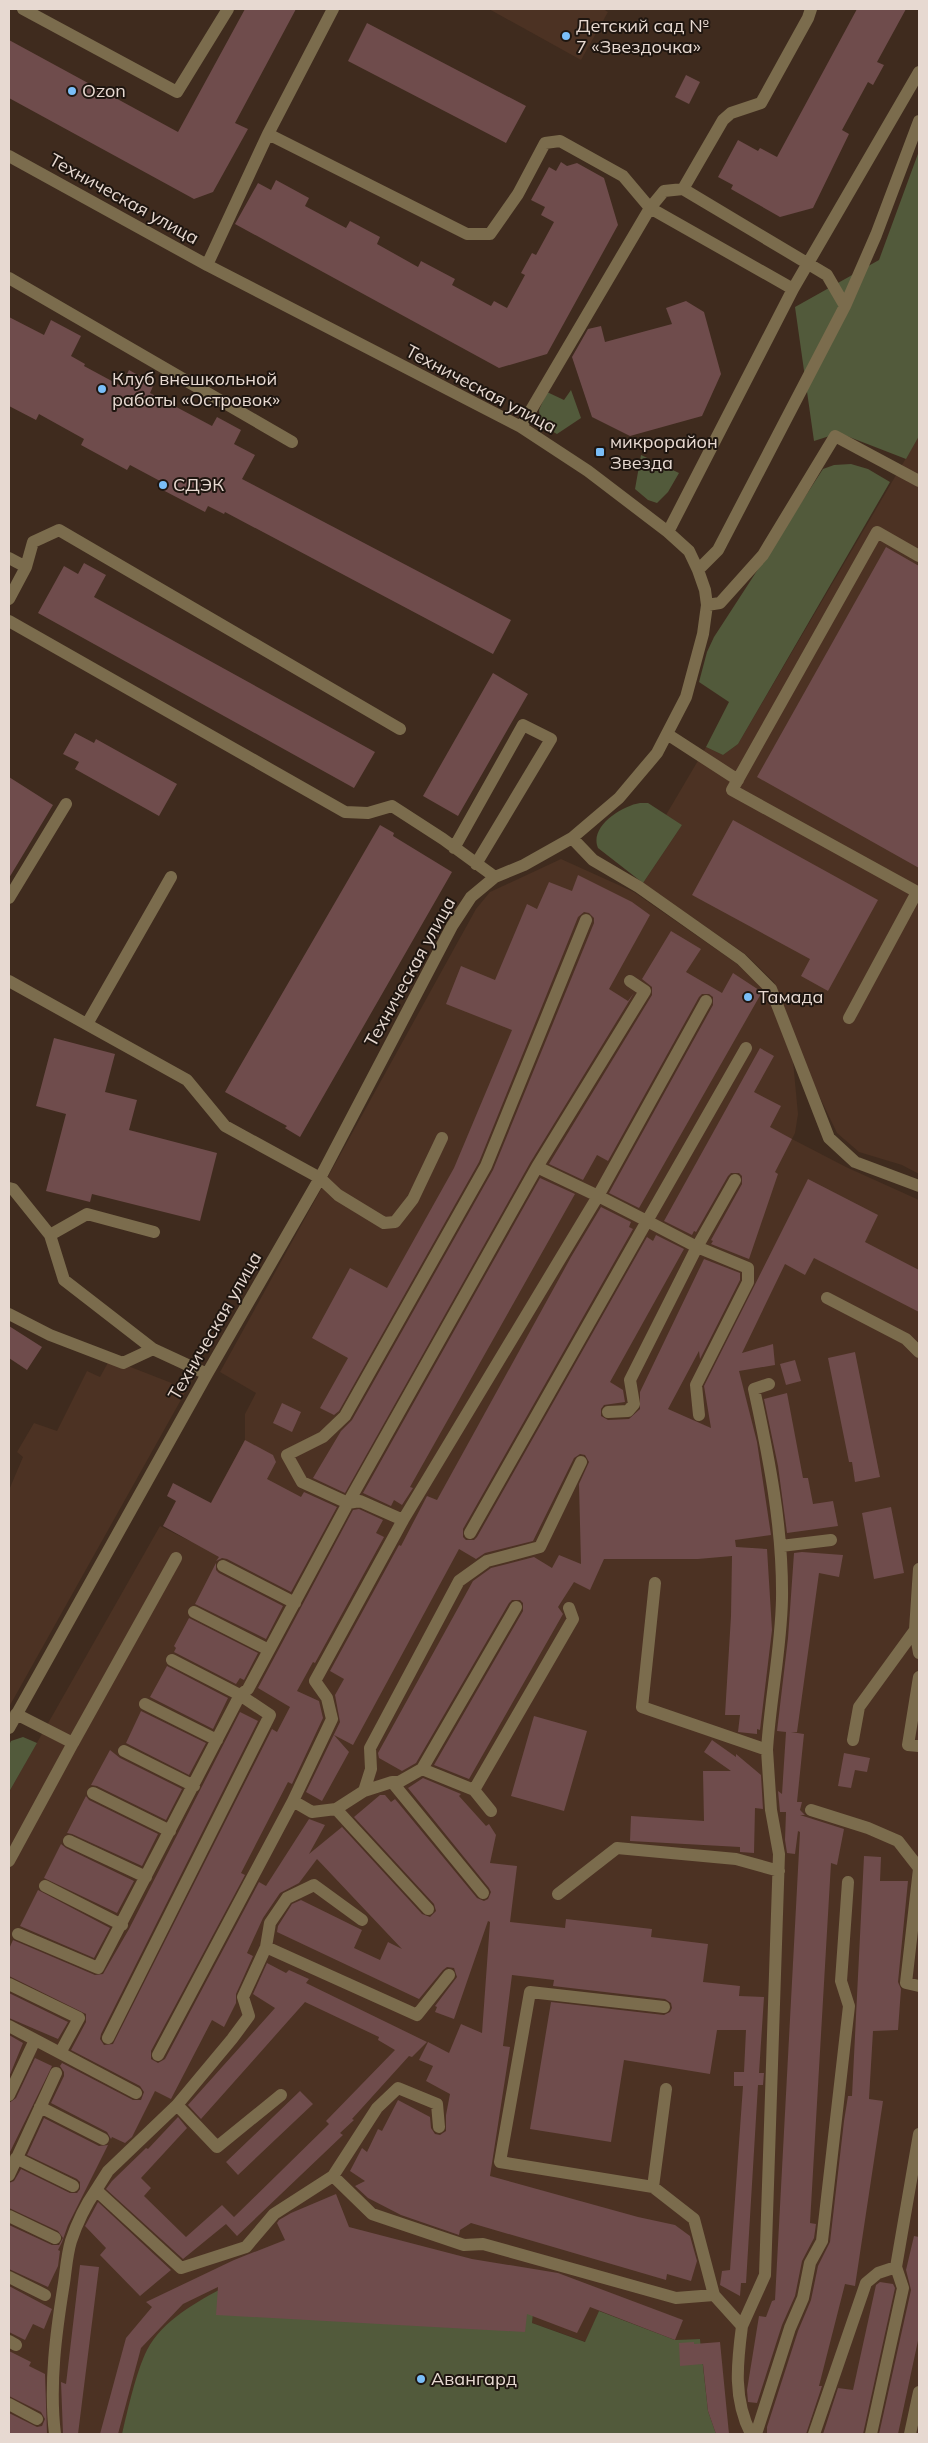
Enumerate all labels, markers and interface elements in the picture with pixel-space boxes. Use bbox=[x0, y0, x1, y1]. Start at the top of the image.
place label: Детский сад № 7 «Звездочка» bbox=[576, 14, 709, 58]
marker: Детский сад № 7 «Звездочка» bbox=[560, 30, 572, 42]
place label: Ozon bbox=[82, 79, 126, 102]
marker: Ozon bbox=[66, 85, 78, 97]
street label: Техническая улица bbox=[45, 148, 203, 249]
street label: Техническая улица bbox=[402, 339, 561, 438]
place label: Клуб внешкольной работы «Островок» bbox=[112, 367, 280, 411]
marker: Клуб внешкольной работы «Островок» bbox=[96, 383, 108, 395]
place label: микрорайон Звезда bbox=[610, 430, 718, 474]
marker: микрорайон Звезда bbox=[594, 446, 606, 458]
place label: СДЭК bbox=[173, 473, 224, 496]
marker: СДЭК bbox=[157, 479, 169, 491]
street label: Техническая улица bbox=[359, 893, 460, 1051]
place label: Тамада bbox=[758, 985, 824, 1008]
marker: Тамада bbox=[742, 991, 754, 1003]
street label: Техническая улица bbox=[163, 1247, 266, 1404]
place label: Авангард bbox=[431, 2367, 517, 2390]
marker: Авангард bbox=[415, 2373, 427, 2385]

